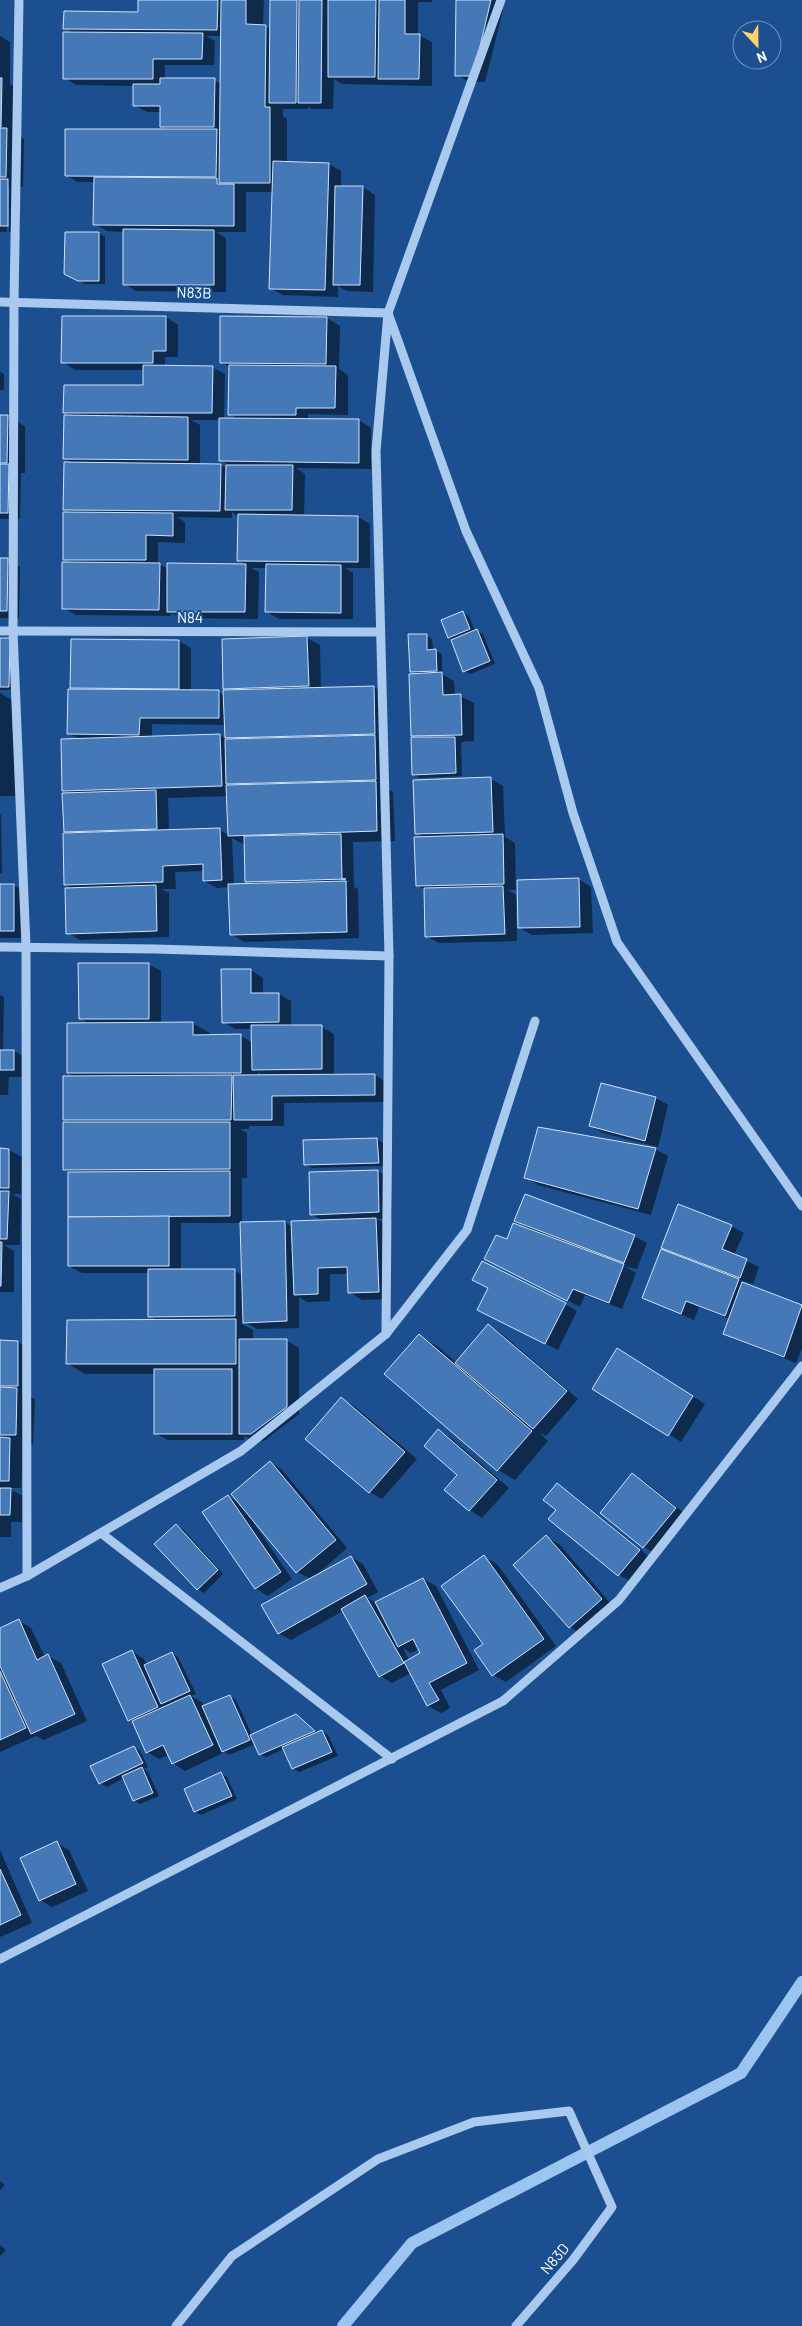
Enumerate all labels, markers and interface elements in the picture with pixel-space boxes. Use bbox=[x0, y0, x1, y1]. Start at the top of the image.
north arrow bbox=[732, 20, 782, 70]
text: N bbox=[755, 48, 770, 67]
street label: N83B bbox=[176, 282, 212, 302]
street label: N84 bbox=[177, 608, 203, 626]
street label: N83D bbox=[536, 2239, 572, 2278]

